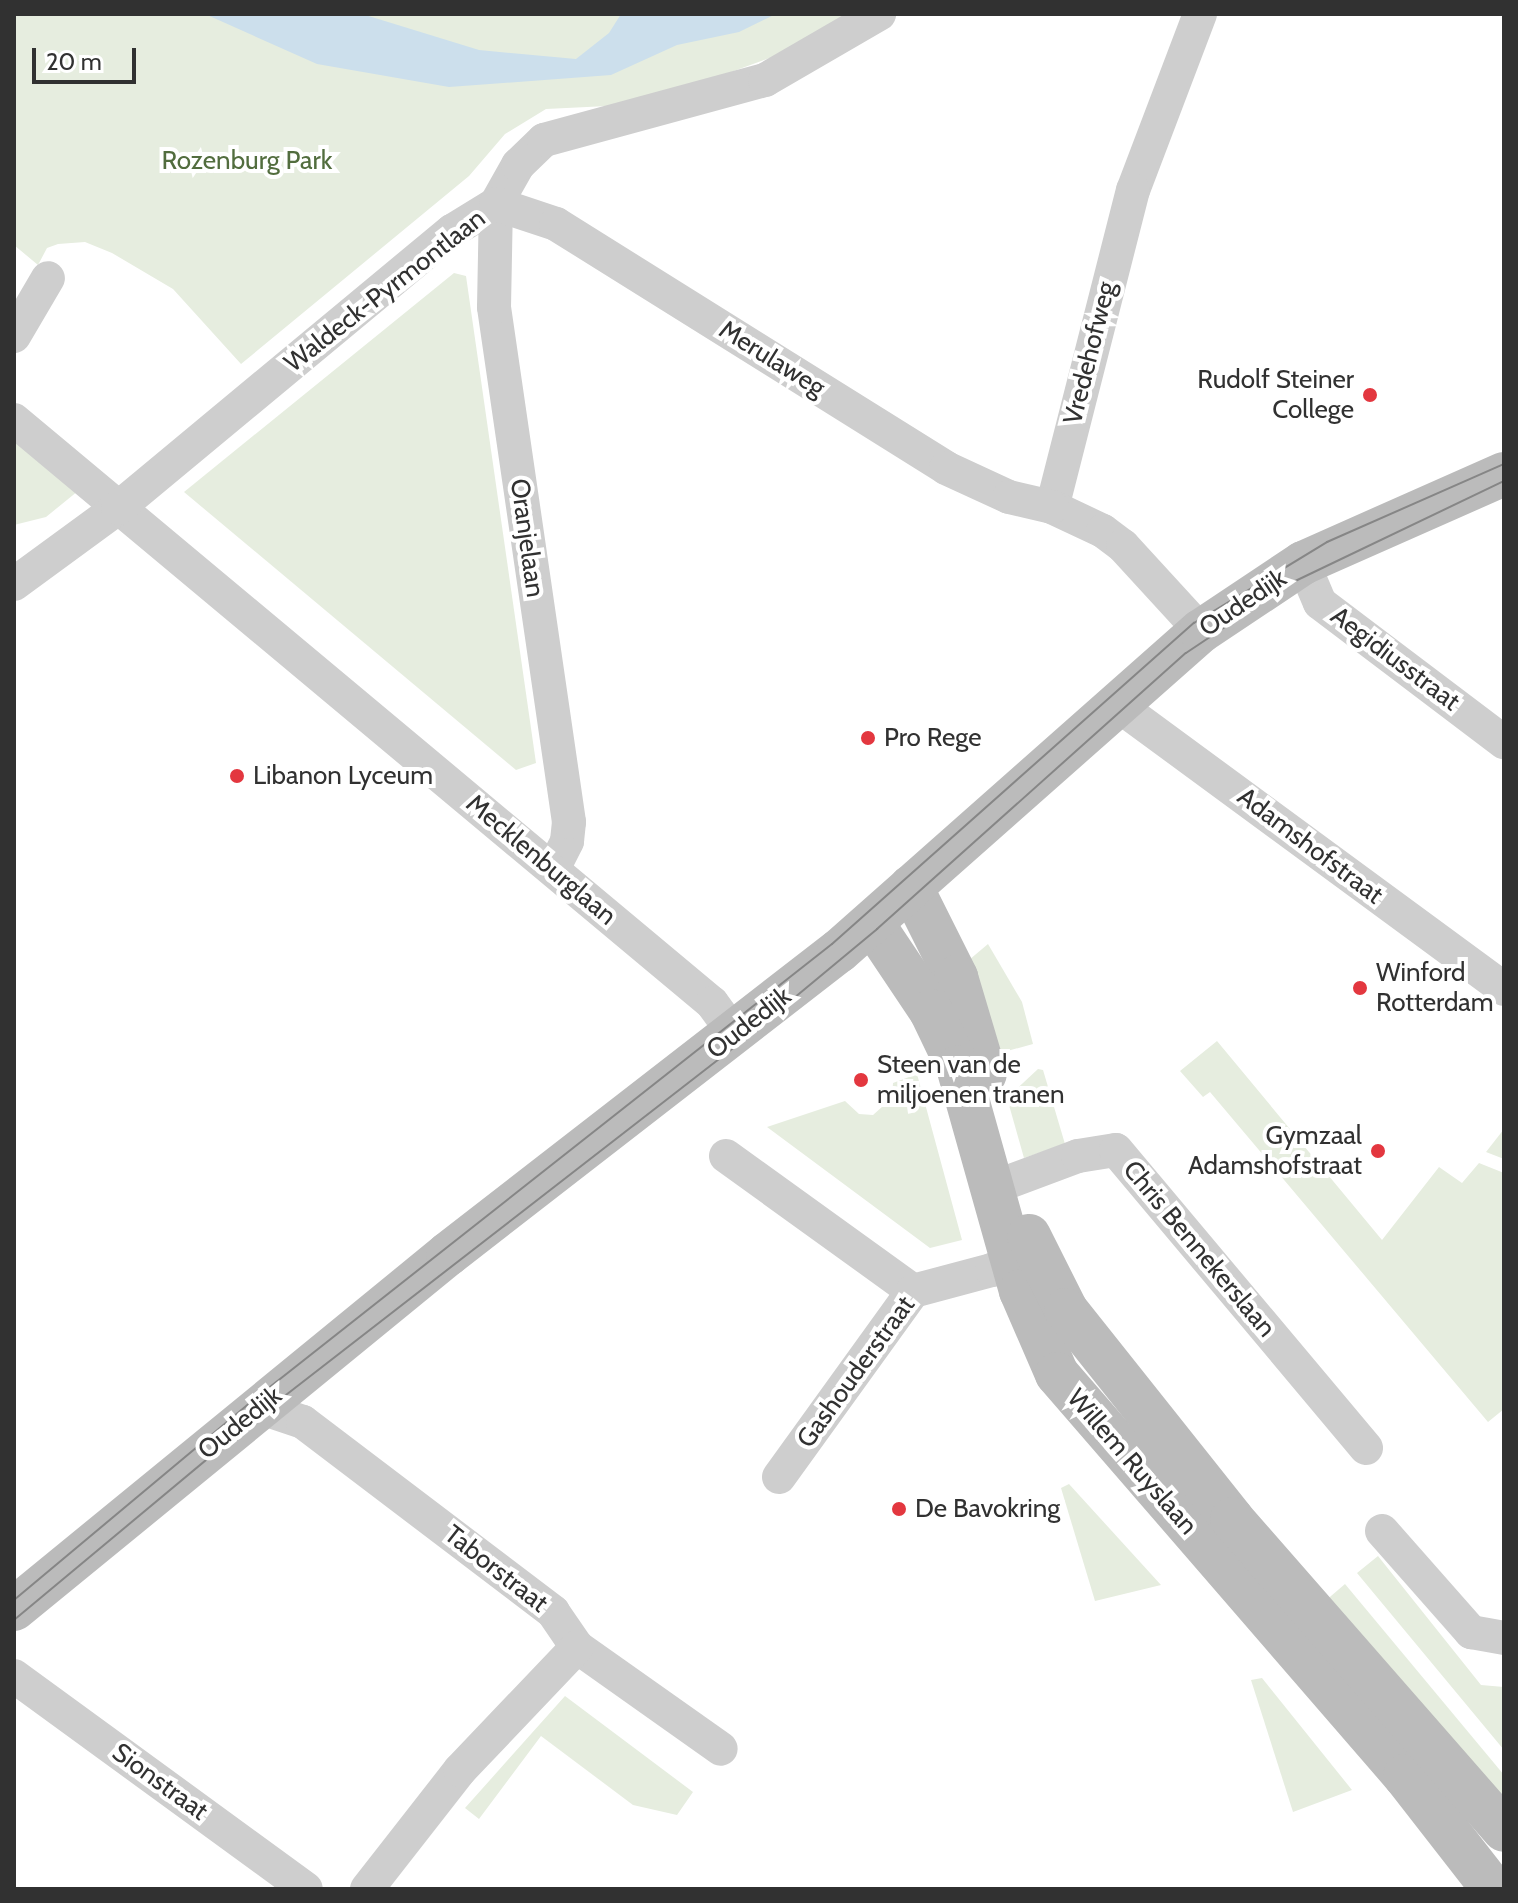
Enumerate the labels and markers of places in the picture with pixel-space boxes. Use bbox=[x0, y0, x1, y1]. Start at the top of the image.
place label: Rudolf Steiner College bbox=[1197, 364, 1354, 426]
marker: Rudolf Steiner College bbox=[1361, 386, 1379, 404]
place label: Pro Rege bbox=[884, 722, 981, 754]
marker: Pro Rege bbox=[859, 729, 877, 747]
place label: Libanon Lyceum bbox=[253, 760, 433, 792]
marker: Libanon Lyceum bbox=[228, 767, 246, 785]
place label: Winford Rotterdam bbox=[1376, 957, 1494, 1018]
marker: Winford Rotterdam bbox=[1351, 979, 1369, 997]
place label: Steen van de miljoenen tranen bbox=[877, 1049, 1064, 1110]
marker: Steen van de miljoenen tranen bbox=[852, 1071, 870, 1089]
place label: Gymzaal Adamshofstraat bbox=[1188, 1120, 1362, 1182]
marker: Gymzaal Adamshofstraat bbox=[1369, 1142, 1387, 1160]
place label: De Bavokring bbox=[915, 1493, 1060, 1525]
marker: De Bavokring bbox=[890, 1500, 908, 1518]

